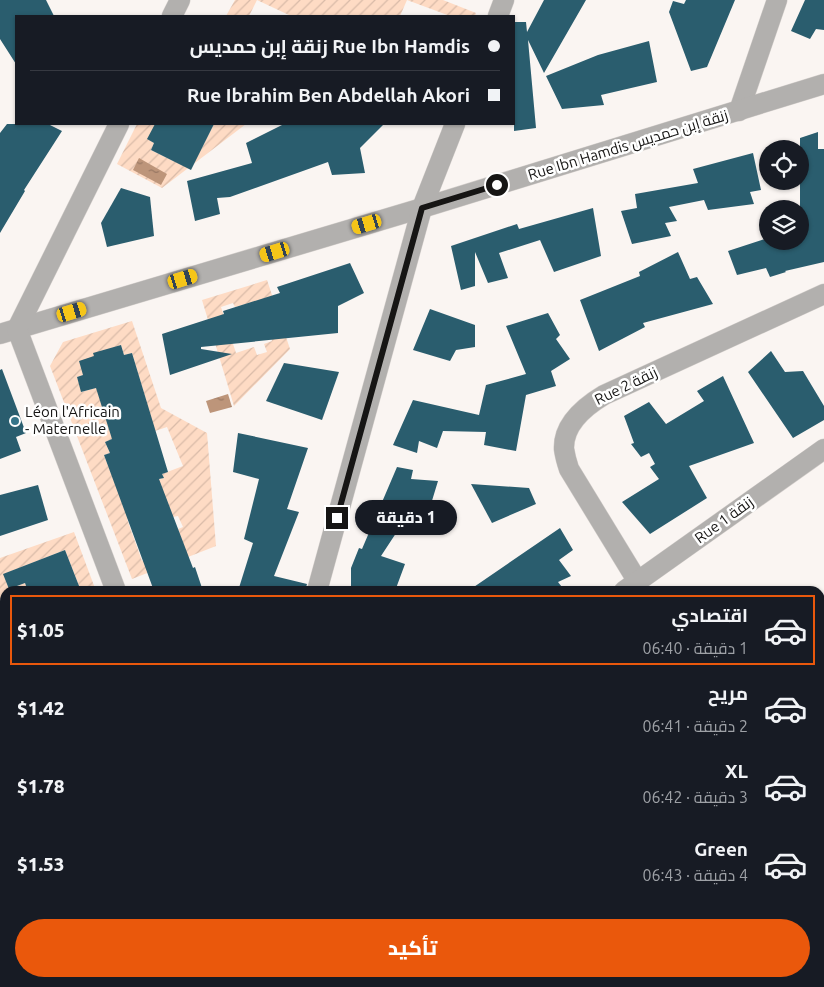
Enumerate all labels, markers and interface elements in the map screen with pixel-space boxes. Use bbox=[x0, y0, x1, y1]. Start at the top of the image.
text: Rue Ibn Hamdis زنقة إبن حمديس bbox=[190, 35, 470, 57]
text: Rue Ibrahim Ben Abdellah Akori bbox=[187, 84, 470, 106]
street label: Rue Ibn Hamdis زنقة إبن حمديس bbox=[526, 106, 731, 185]
map controls bbox=[759, 140, 809, 250]
button: locate bbox=[759, 140, 809, 190]
route start bbox=[486, 174, 508, 196]
button: layers bbox=[759, 200, 809, 250]
car bbox=[350, 212, 383, 236]
car bbox=[258, 240, 291, 264]
car bbox=[166, 267, 199, 291]
car bbox=[55, 300, 88, 324]
street label: Rue 2 زنقة bbox=[592, 363, 660, 409]
place label: Léon l'Africain - Maternelle bbox=[25, 403, 120, 437]
marker: Léon l'Africain - Maternelle bbox=[9, 415, 21, 427]
street label: Rue 1 زنقة bbox=[691, 493, 757, 547]
callout: 1 دقيقة bbox=[354, 500, 457, 536]
route end bbox=[326, 507, 348, 529]
text: 1 دقيقة bbox=[376, 508, 436, 526]
text: اقتصادي bbox=[672, 604, 748, 626]
icon: car bbox=[763, 608, 808, 653]
text: $1.05 bbox=[17, 619, 65, 641]
text: 1 دقيقة · 06:40 bbox=[642, 639, 748, 657]
text: مريح bbox=[708, 682, 748, 704]
icon: car bbox=[763, 686, 808, 731]
text: $1.42 bbox=[17, 697, 65, 719]
text: 2 دقيقة · 06:41 bbox=[642, 717, 748, 735]
text: XL bbox=[725, 760, 748, 782]
icon: car bbox=[763, 764, 808, 809]
text: $1.78 bbox=[17, 775, 65, 797]
text: 3 دقيقة · 06:42 bbox=[642, 788, 748, 806]
text: Green bbox=[694, 838, 748, 860]
icon: car bbox=[763, 842, 808, 887]
text: $1.53 bbox=[17, 853, 65, 875]
text: 4 دقيقة · 06:43 bbox=[642, 866, 748, 884]
button: تأكيد bbox=[15, 919, 810, 977]

